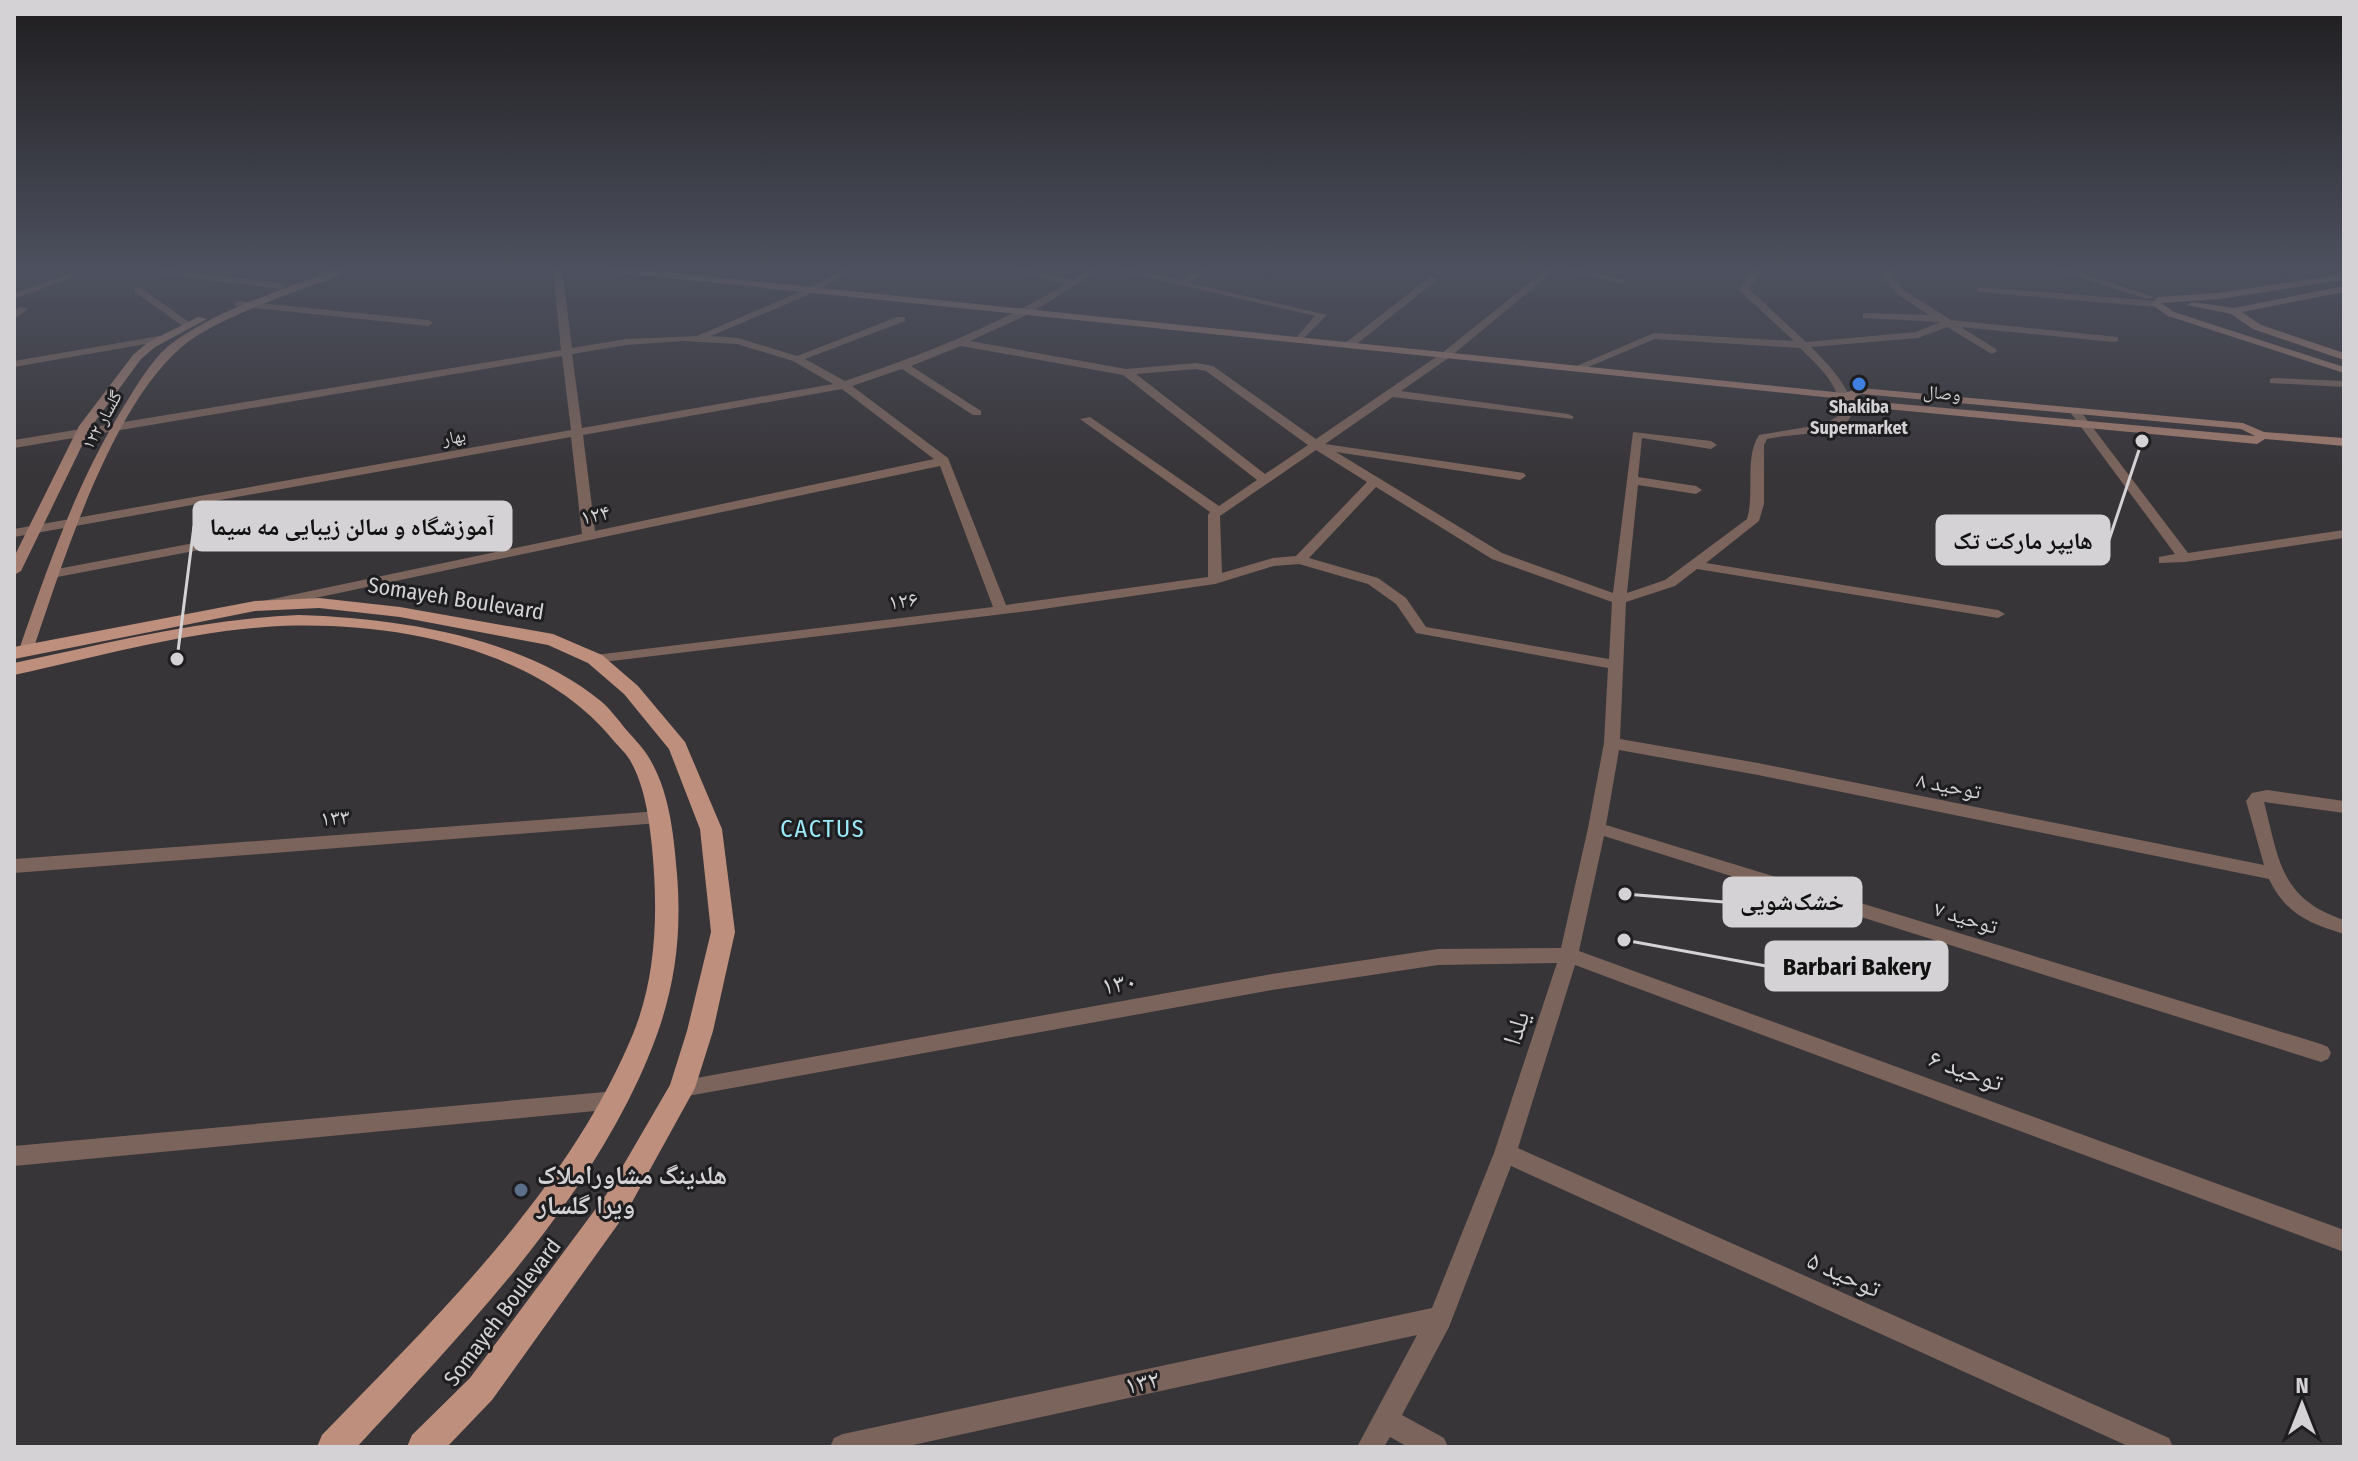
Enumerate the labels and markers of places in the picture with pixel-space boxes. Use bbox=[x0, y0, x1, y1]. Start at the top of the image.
marker: Shakiba Supermarket bbox=[1850, 375, 1868, 393]
place label: Shakiba Supermarket bbox=[1810, 396, 1909, 439]
callout: آموزشگاه و سالن زیبایی مه سیما bbox=[194, 502, 511, 550]
callout: هایپر مارکت تک bbox=[1937, 516, 2109, 564]
callout: خشک‌شویی bbox=[1724, 878, 1861, 926]
callout: Barbari Bakery bbox=[1766, 942, 1947, 990]
place label: هلدینگ مشاوراملاک ویرا گلسار bbox=[536, 1160, 727, 1221]
marker: هلدینگ مشاوراملاک ویرا گلسار bbox=[512, 1181, 530, 1199]

